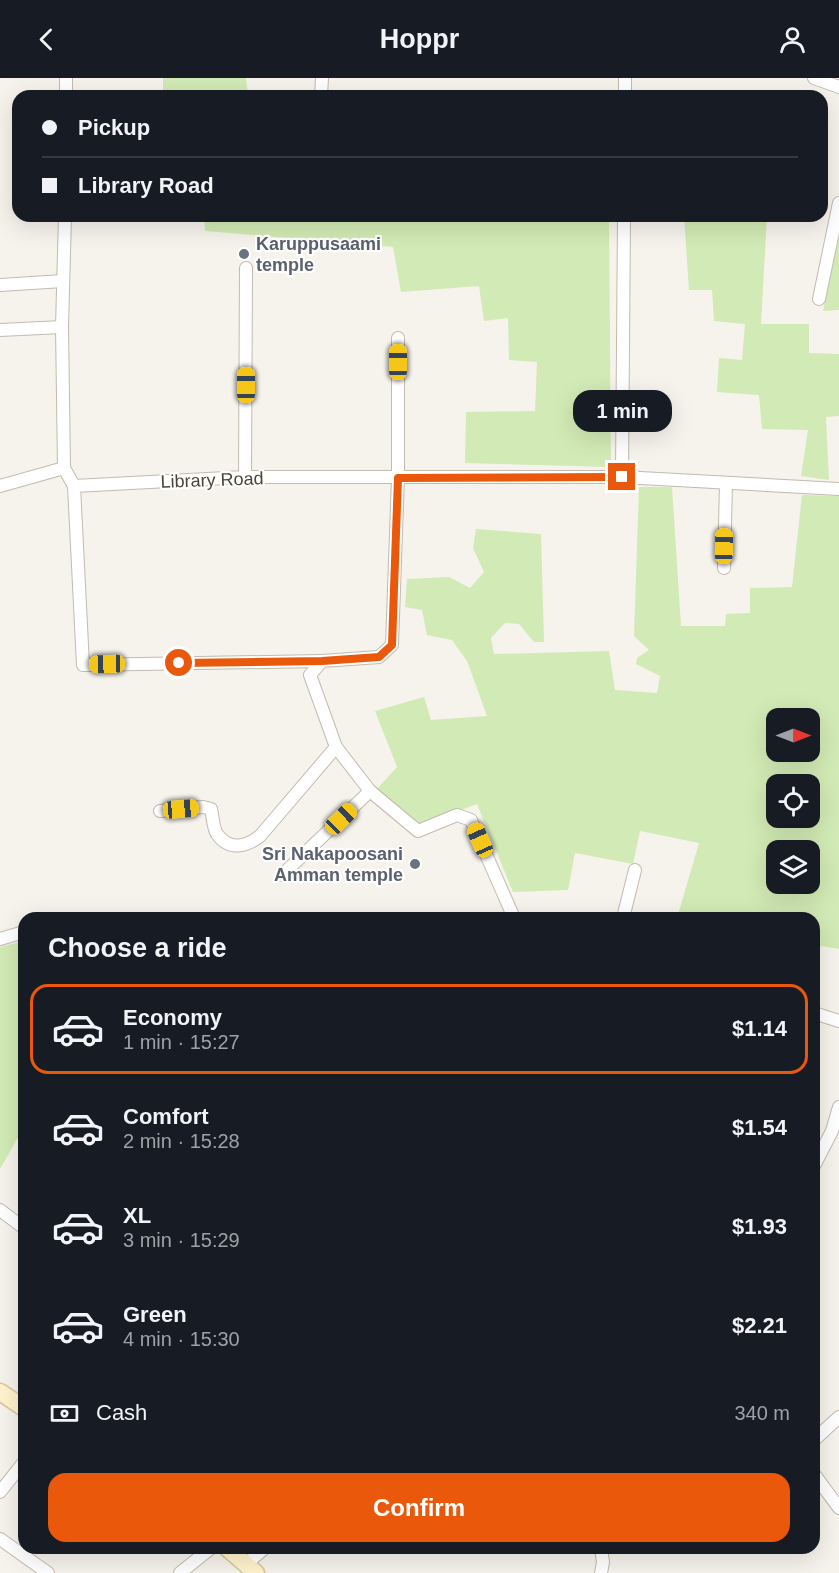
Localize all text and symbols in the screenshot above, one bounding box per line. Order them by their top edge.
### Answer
icon: back [30,23,63,56]
icon: person [776,23,809,56]
text: Hoppr [380,24,459,54]
text: Pickup [78,115,150,140]
text: Library Road [78,173,214,198]
place label: Karuppusaami temple [256,234,381,275]
marker: Karuppusaami temple [237,247,251,261]
car [389,344,407,380]
car [237,367,255,403]
callout: 1 min [572,390,672,432]
text: 1 min [596,400,649,422]
route end [608,463,635,490]
street label: Library Road [160,468,264,492]
car [715,528,733,564]
route start [165,649,192,676]
car [89,655,125,673]
north arrow [766,708,820,762]
map controls [766,708,820,894]
button: locate [766,774,820,828]
car [162,798,200,820]
car [322,800,360,838]
car [464,820,496,860]
button: layers [766,840,820,894]
place label: Sri Nakapoosani Amman temple [262,844,403,885]
marker: Sri Nakapoosani Amman temple [408,857,422,871]
text: Choose a ride [48,933,227,963]
icon: car [51,1002,105,1056]
text: Economy [123,1005,222,1030]
text: $1.14 [732,1016,787,1041]
text: 1 min · 15:27 [123,1031,240,1053]
icon: car [51,1101,105,1155]
text: Comfort [123,1104,209,1129]
text: $1.54 [732,1115,787,1140]
text: 2 min · 15:28 [123,1130,240,1152]
icon: car [51,1200,105,1254]
text: XL [123,1203,151,1228]
text: $1.93 [732,1214,787,1239]
text: 3 min · 15:29 [123,1229,240,1251]
icon: car [51,1299,105,1353]
text: Green [123,1302,187,1327]
text: $2.21 [732,1313,787,1338]
text: 4 min · 15:30 [123,1328,240,1350]
icon: cash [48,1397,81,1430]
text: Cash [96,1400,147,1425]
text: 340 m [734,1402,790,1424]
button: Confirm [48,1473,790,1542]

